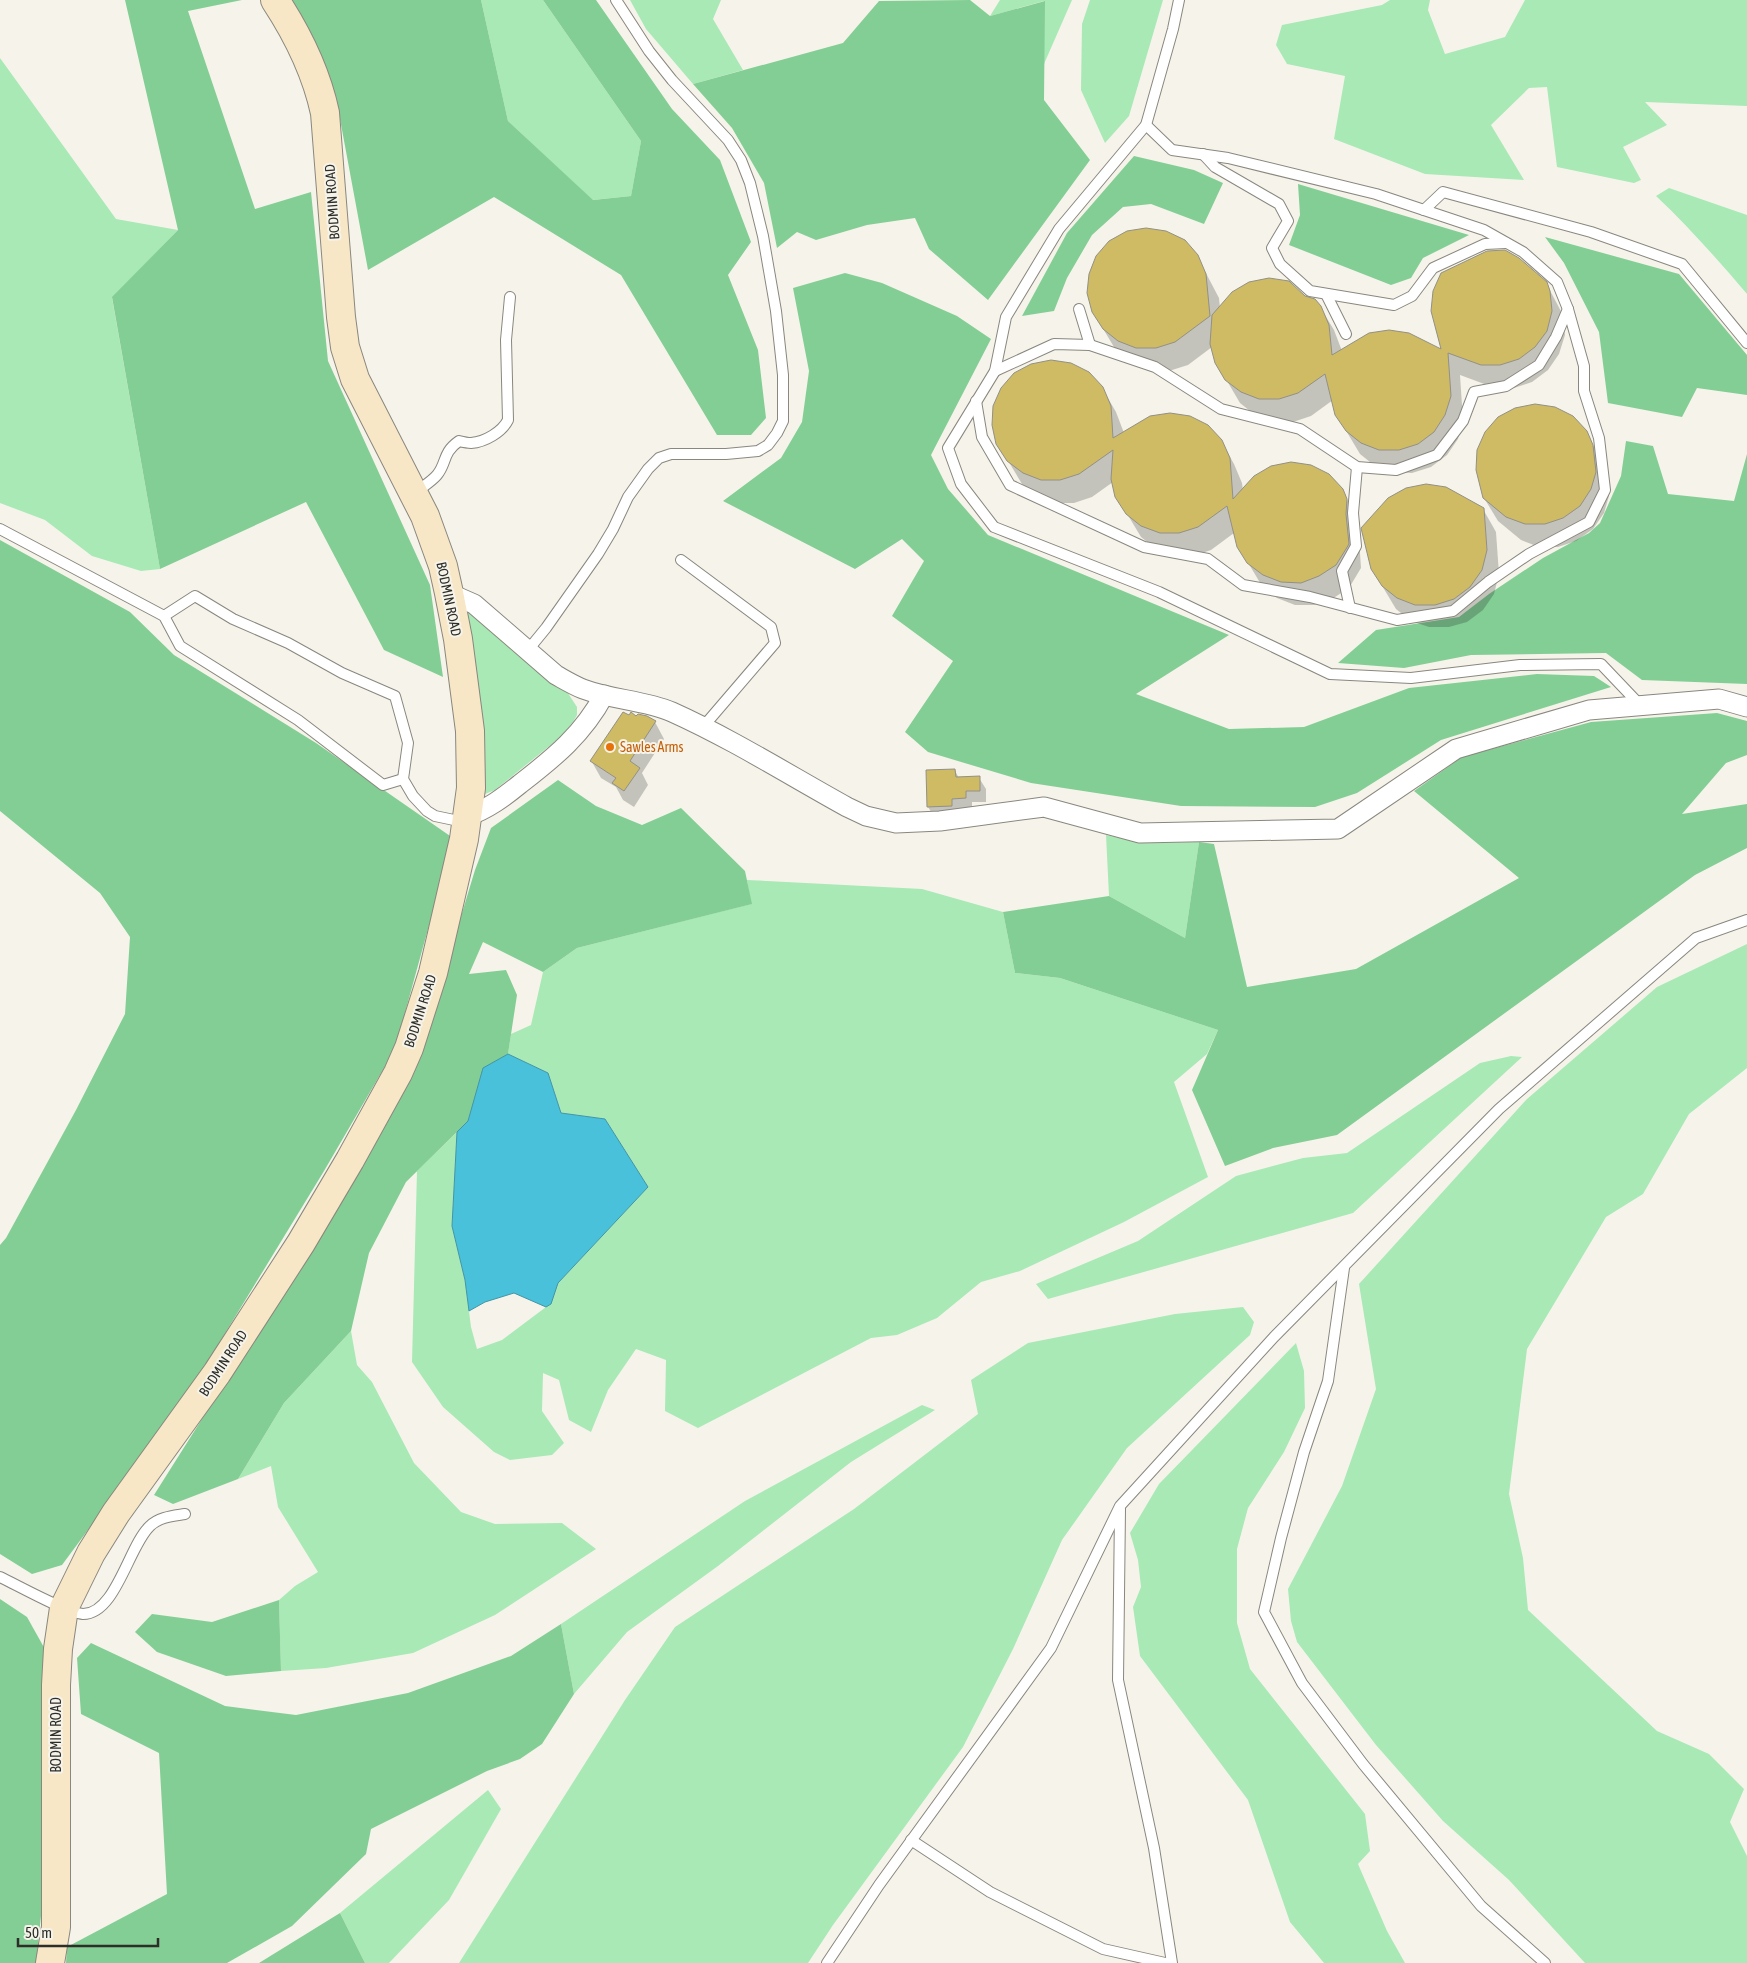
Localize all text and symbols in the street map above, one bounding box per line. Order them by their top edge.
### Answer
street label: BODMIN ROAD [321,164,343,240]
street label: BODMIN ROAD [433,560,465,638]
place label: Sawles Arms [620,739,684,755]
marker: Sawles Arms [604,741,616,753]
street label: BODMIN ROAD [401,972,439,1049]
street label: BODMIN ROAD [196,1327,250,1399]
street label: BODMIN ROAD [48,1697,64,1773]
scale bar [18,1916,158,1948]
text: 50 m [25,1924,52,1941]

